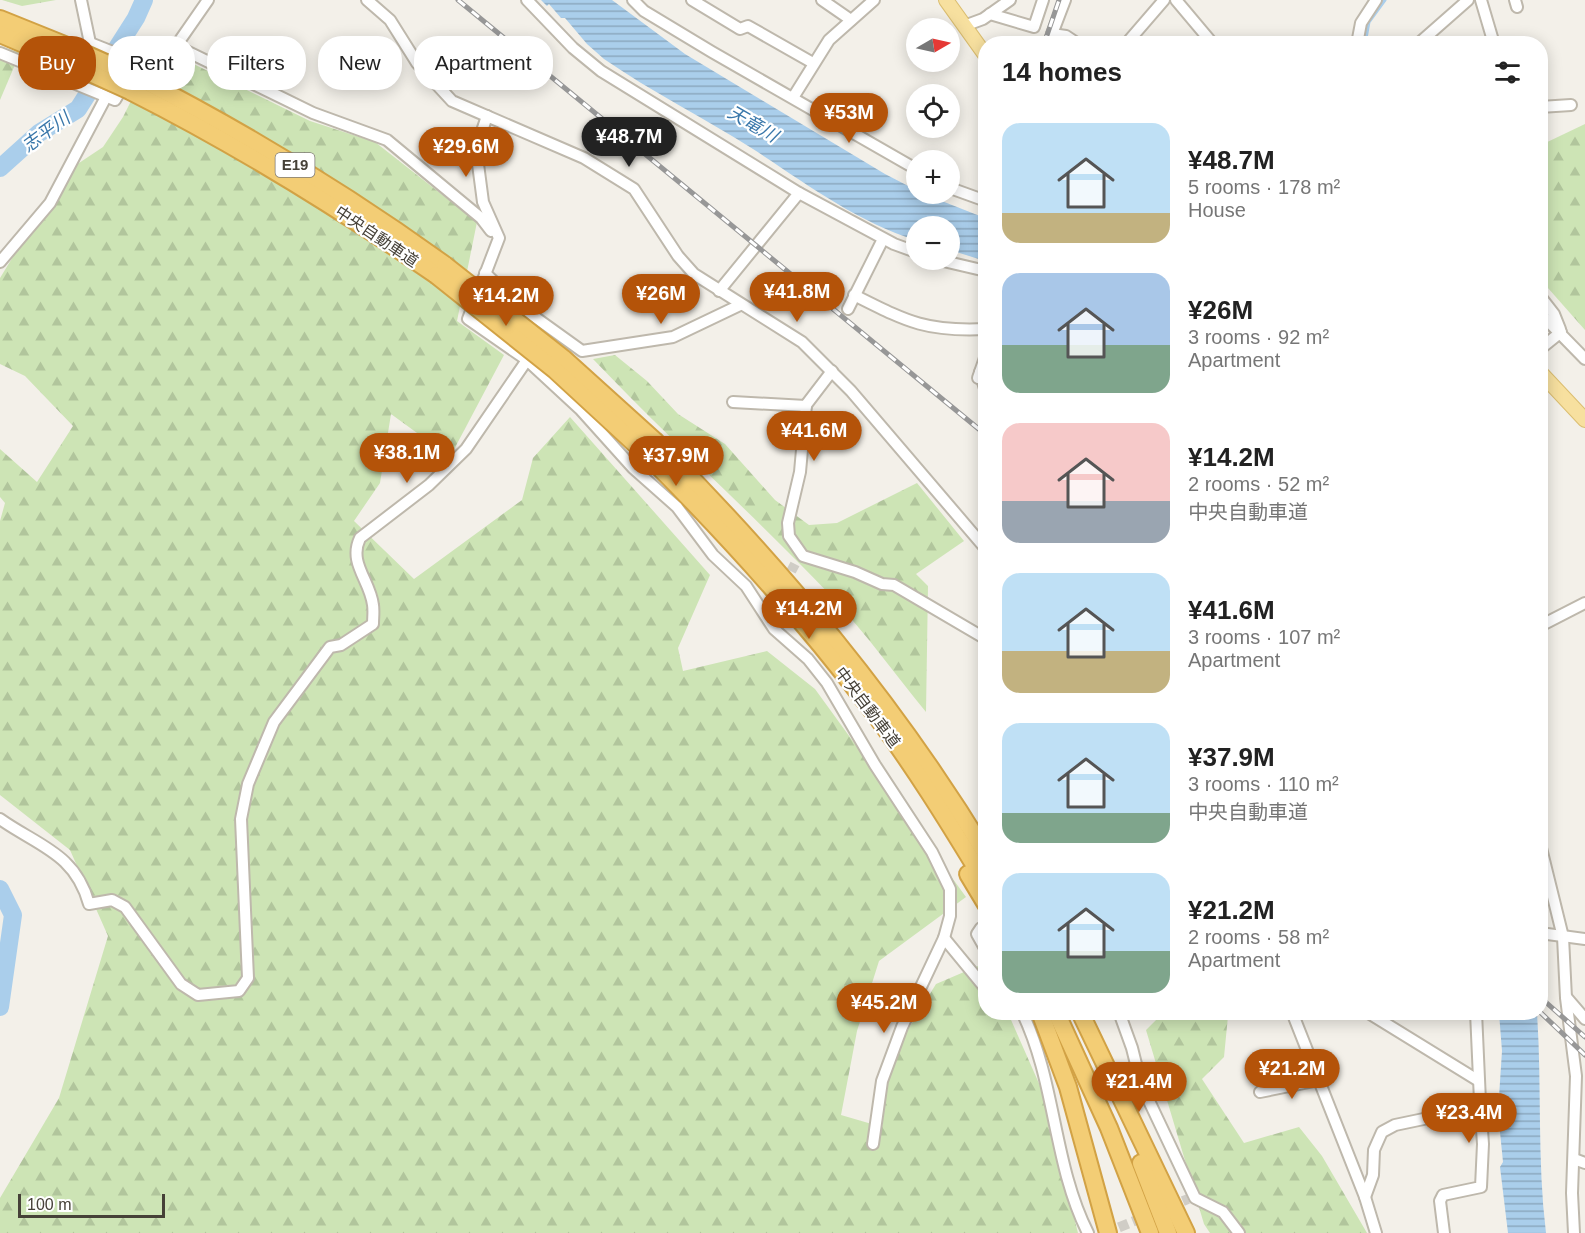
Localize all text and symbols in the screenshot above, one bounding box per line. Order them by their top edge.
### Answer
north arrow [906,18,960,72]
map controls [906,18,960,270]
chip: Buy [18,36,96,90]
chip: Rent [108,36,195,90]
chip: Filters [207,36,306,90]
chip: New [318,36,402,90]
chip: Apartment [414,36,553,90]
icon: filters [1491,56,1524,89]
text: 14 homes [1002,57,1122,87]
button: locate [906,84,960,138]
pin: ¥53M [813,93,885,144]
text: ¥53M [824,101,874,123]
water label: 天竜川 [725,102,783,147]
water label: 志平川 [18,107,75,156]
pin: ¥48.7M [580,117,678,168]
text: ¥48.7M [596,125,662,147]
pin: ¥29.6M [417,127,515,178]
text: ¥29.6M [433,135,499,157]
text: ¥48.7M [1188,145,1275,175]
icon: home [1050,147,1122,219]
button: + [906,150,960,204]
road number: E19 [276,153,314,177]
text: 5 rooms · 178 m² [1188,176,1340,198]
text: House [1188,199,1246,221]
street label: 中央自動車道 [332,203,421,270]
button: − [906,216,960,270]
pin: ¥41.8M [748,272,846,323]
pin: ¥26M [625,274,697,325]
pin: ¥14.2M [457,276,555,327]
text: ¥41.8M [764,280,830,302]
text: ¥26M [636,282,686,304]
text: ¥14.2M [473,284,539,306]
text: ¥26M [1188,295,1253,325]
icon: home [1050,297,1122,369]
text: 3 rooms · 92 m² [1188,326,1329,348]
text: Apartment [1188,349,1280,371]
pin: ¥41.6M [765,411,863,462]
text: ¥41.6M [781,419,847,441]
pin: ¥38.1M [358,433,456,484]
pin: ¥37.9M [627,436,725,487]
text: ¥38.1M [374,441,440,463]
text: ¥14.2M [1188,442,1275,472]
text: ¥37.9M [643,444,709,466]
icon: home [1050,447,1122,519]
text: 2 rooms · 52 m² [1188,473,1329,495]
text: 中央自動車道 [1188,501,1308,523]
pin: ¥14.2M [760,589,858,640]
text: ¥41.6M [1188,595,1275,625]
text: ¥14.2M [776,597,842,619]
icon: home [1050,597,1122,669]
text: 3 rooms · 107 m² [1188,626,1340,648]
text: Apartment [1188,649,1280,671]
street label: 中央自動車道 [832,664,903,751]
text: ¥37.9M [1188,742,1275,772]
icon: home [1050,747,1122,819]
text: 3 rooms · 110 m² [1188,773,1339,795]
text: 中央自動車道 [1188,801,1308,823]
text: ¥21.2M [1188,895,1275,925]
icon: home [1050,897,1122,969]
text: 2 rooms · 58 m² [1188,926,1329,948]
text: Apartment [1188,949,1280,971]
pin: ¥45.2M [835,983,933,1034]
text: ¥45.2M [851,991,917,1013]
pin: ¥21.2M [1243,1049,1341,1100]
text: ¥21.2M [1259,1057,1325,1079]
pin: ¥21.4M [1090,1062,1188,1113]
text: ¥21.4M [1106,1070,1172,1092]
pin: ¥23.4M [1420,1093,1518,1144]
text: ¥23.4M [1436,1101,1502,1123]
scale bar [18,1191,165,1218]
text: 100 m [27,1196,71,1213]

